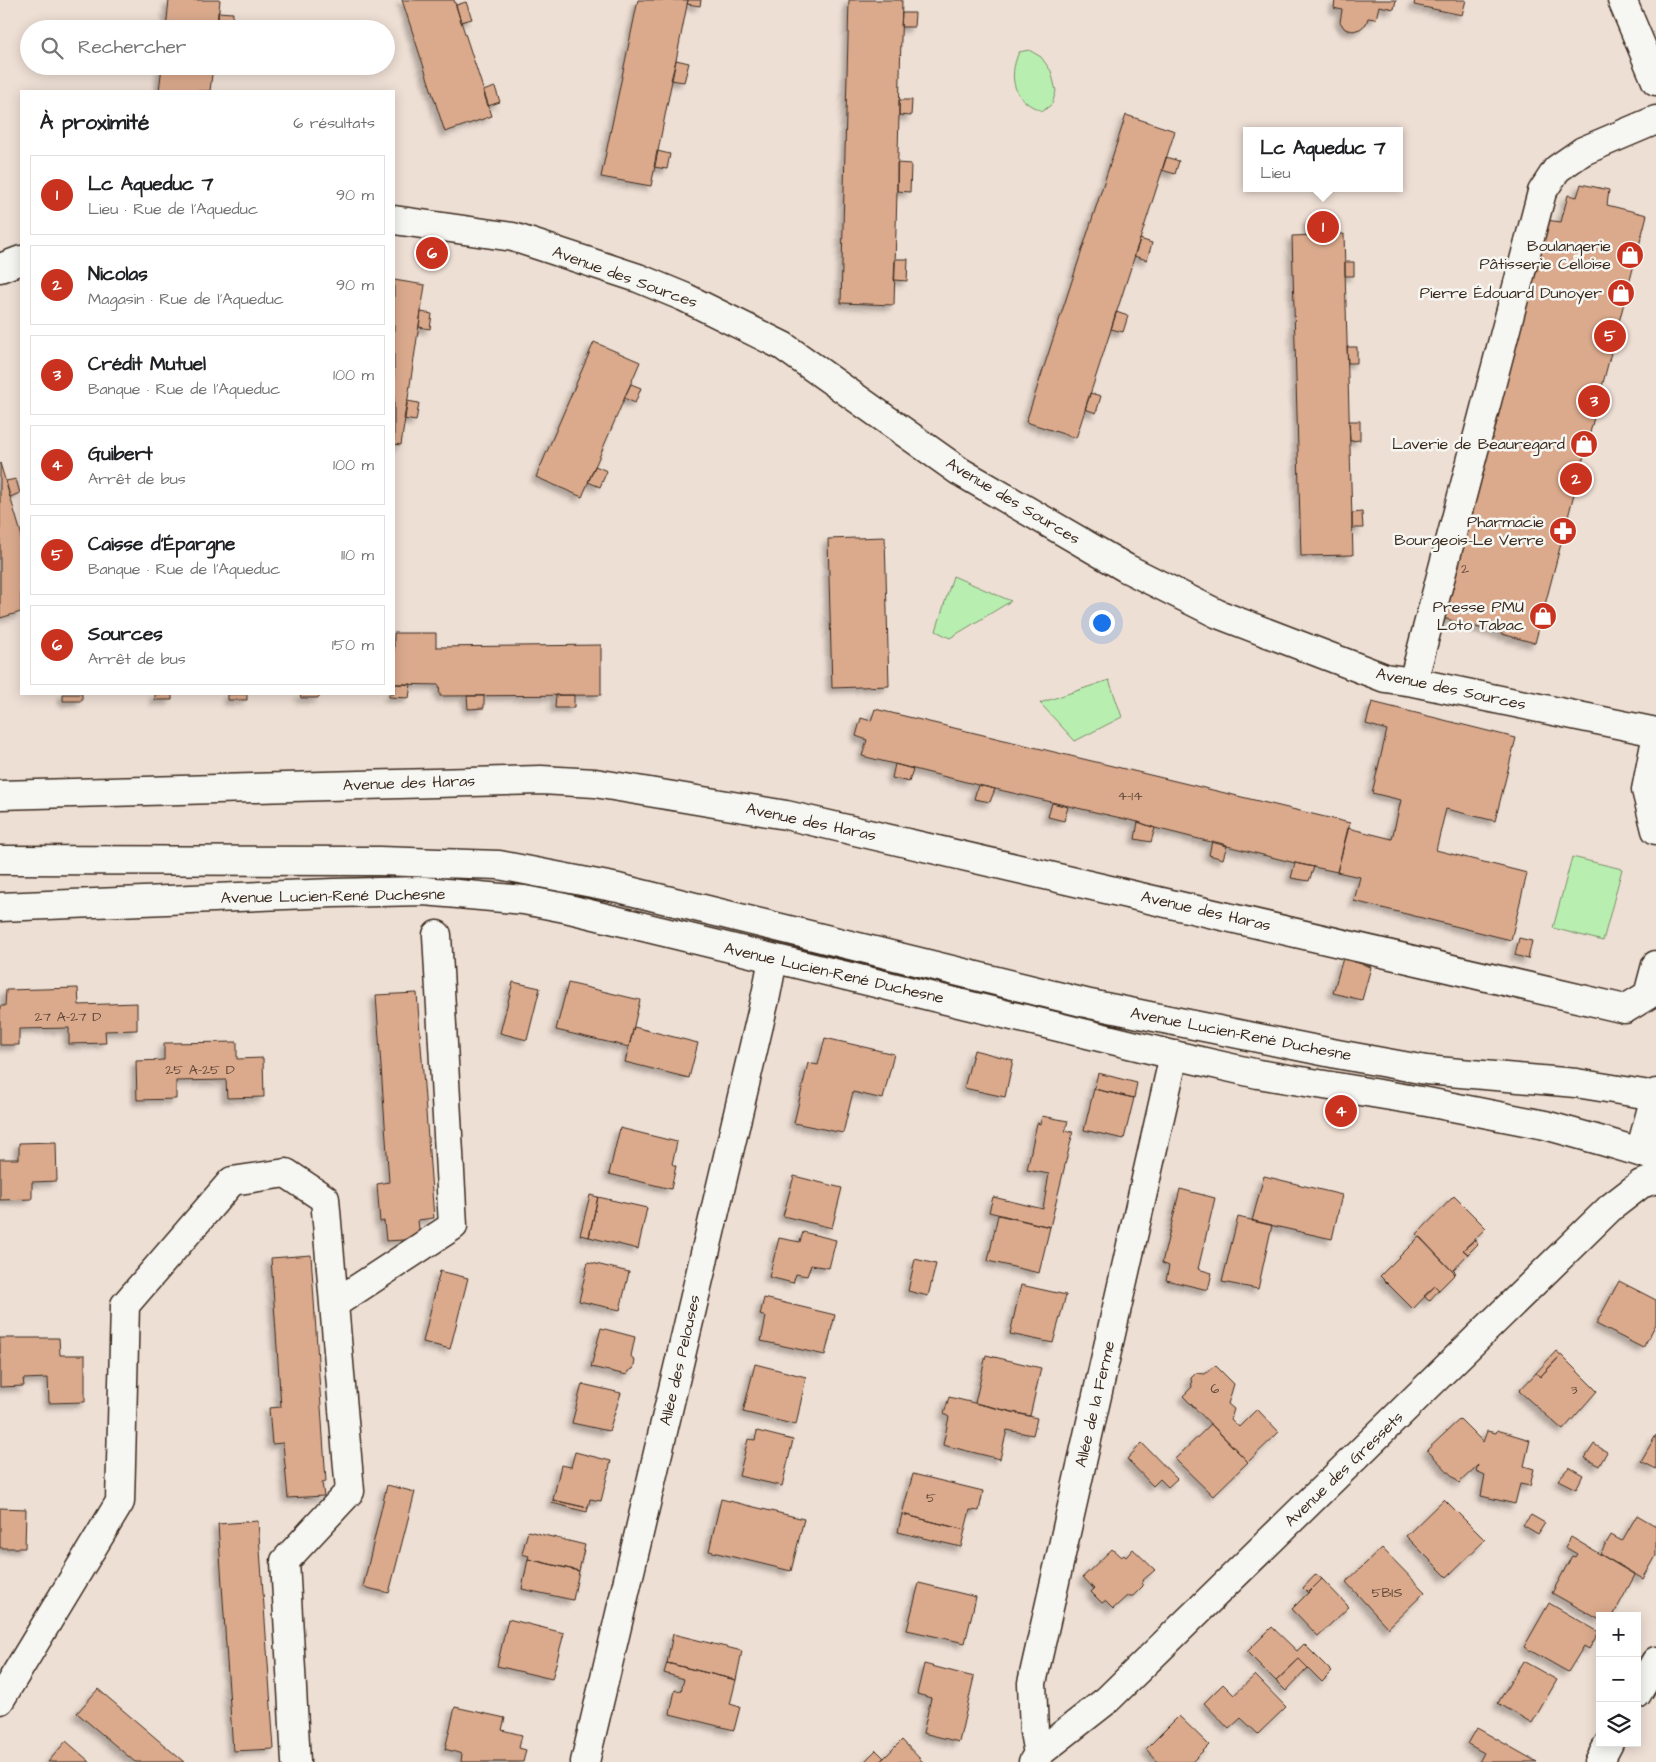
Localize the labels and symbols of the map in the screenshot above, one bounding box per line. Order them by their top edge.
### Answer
pin: 1 [1307,208,1339,246]
pin: 6 [416,234,448,272]
place label: Boulangerie Pâtisserie Celloise [1480,235,1611,275]
shop icon: Boulangerie Pâtisserie Celloise [1615,240,1645,270]
street label: Avenue des Sources [549,241,701,313]
shop icon: Pierre Édouard Dunoyer [1606,278,1636,308]
place label: Pierre Édouard Dunoyer [1420,282,1602,305]
pin: 5 [1594,317,1626,355]
pin: 3 [1578,382,1610,420]
shop icon: Laverie de Beauregard [1569,429,1599,459]
place label: Laverie de Beauregard [1392,433,1565,456]
street label: Avenue des Sources [942,452,1084,550]
pin: 2 [1560,460,1592,498]
place label: Pharmacie Bourgeois-Le Verre [1394,511,1544,552]
pharmacy icon: Pharmacie Bourgeois-Le Verre [1548,516,1578,546]
house number: 2 [1461,559,1469,579]
place label: Presse PMU Loto Tabac [1433,596,1524,636]
shop icon: Presse PMU Loto Tabac [1528,601,1558,631]
your location [1089,610,1115,636]
street label: Avenue des Sources [1374,662,1528,716]
street label: Avenue des Haras [342,770,476,796]
house number: 4-14 [1117,786,1143,806]
street label: Avenue des Haras [744,797,878,847]
street label: Avenue Lucien-René Duchesne [220,883,446,909]
street label: Avenue des Haras [1139,885,1273,937]
street label: Avenue Lucien-René Duchesne [722,937,946,1009]
street label: Avenue Lucien-René Duchesne [1129,1002,1354,1066]
house number: 27 A-27 D [35,1007,101,1027]
house number: 25 A-25 D [165,1060,235,1080]
pin: 4 [1325,1092,1357,1130]
street label: Allée des Pelouses [654,1292,706,1428]
street label: Allée de la Ferme [1070,1338,1120,1469]
house number: 6 [1211,1379,1220,1399]
house number: 3 [1570,1380,1578,1400]
street label: Avenue des Gressets [1280,1406,1408,1532]
house number: 5 [926,1488,936,1508]
house number: 5BIS [1372,1583,1402,1603]

